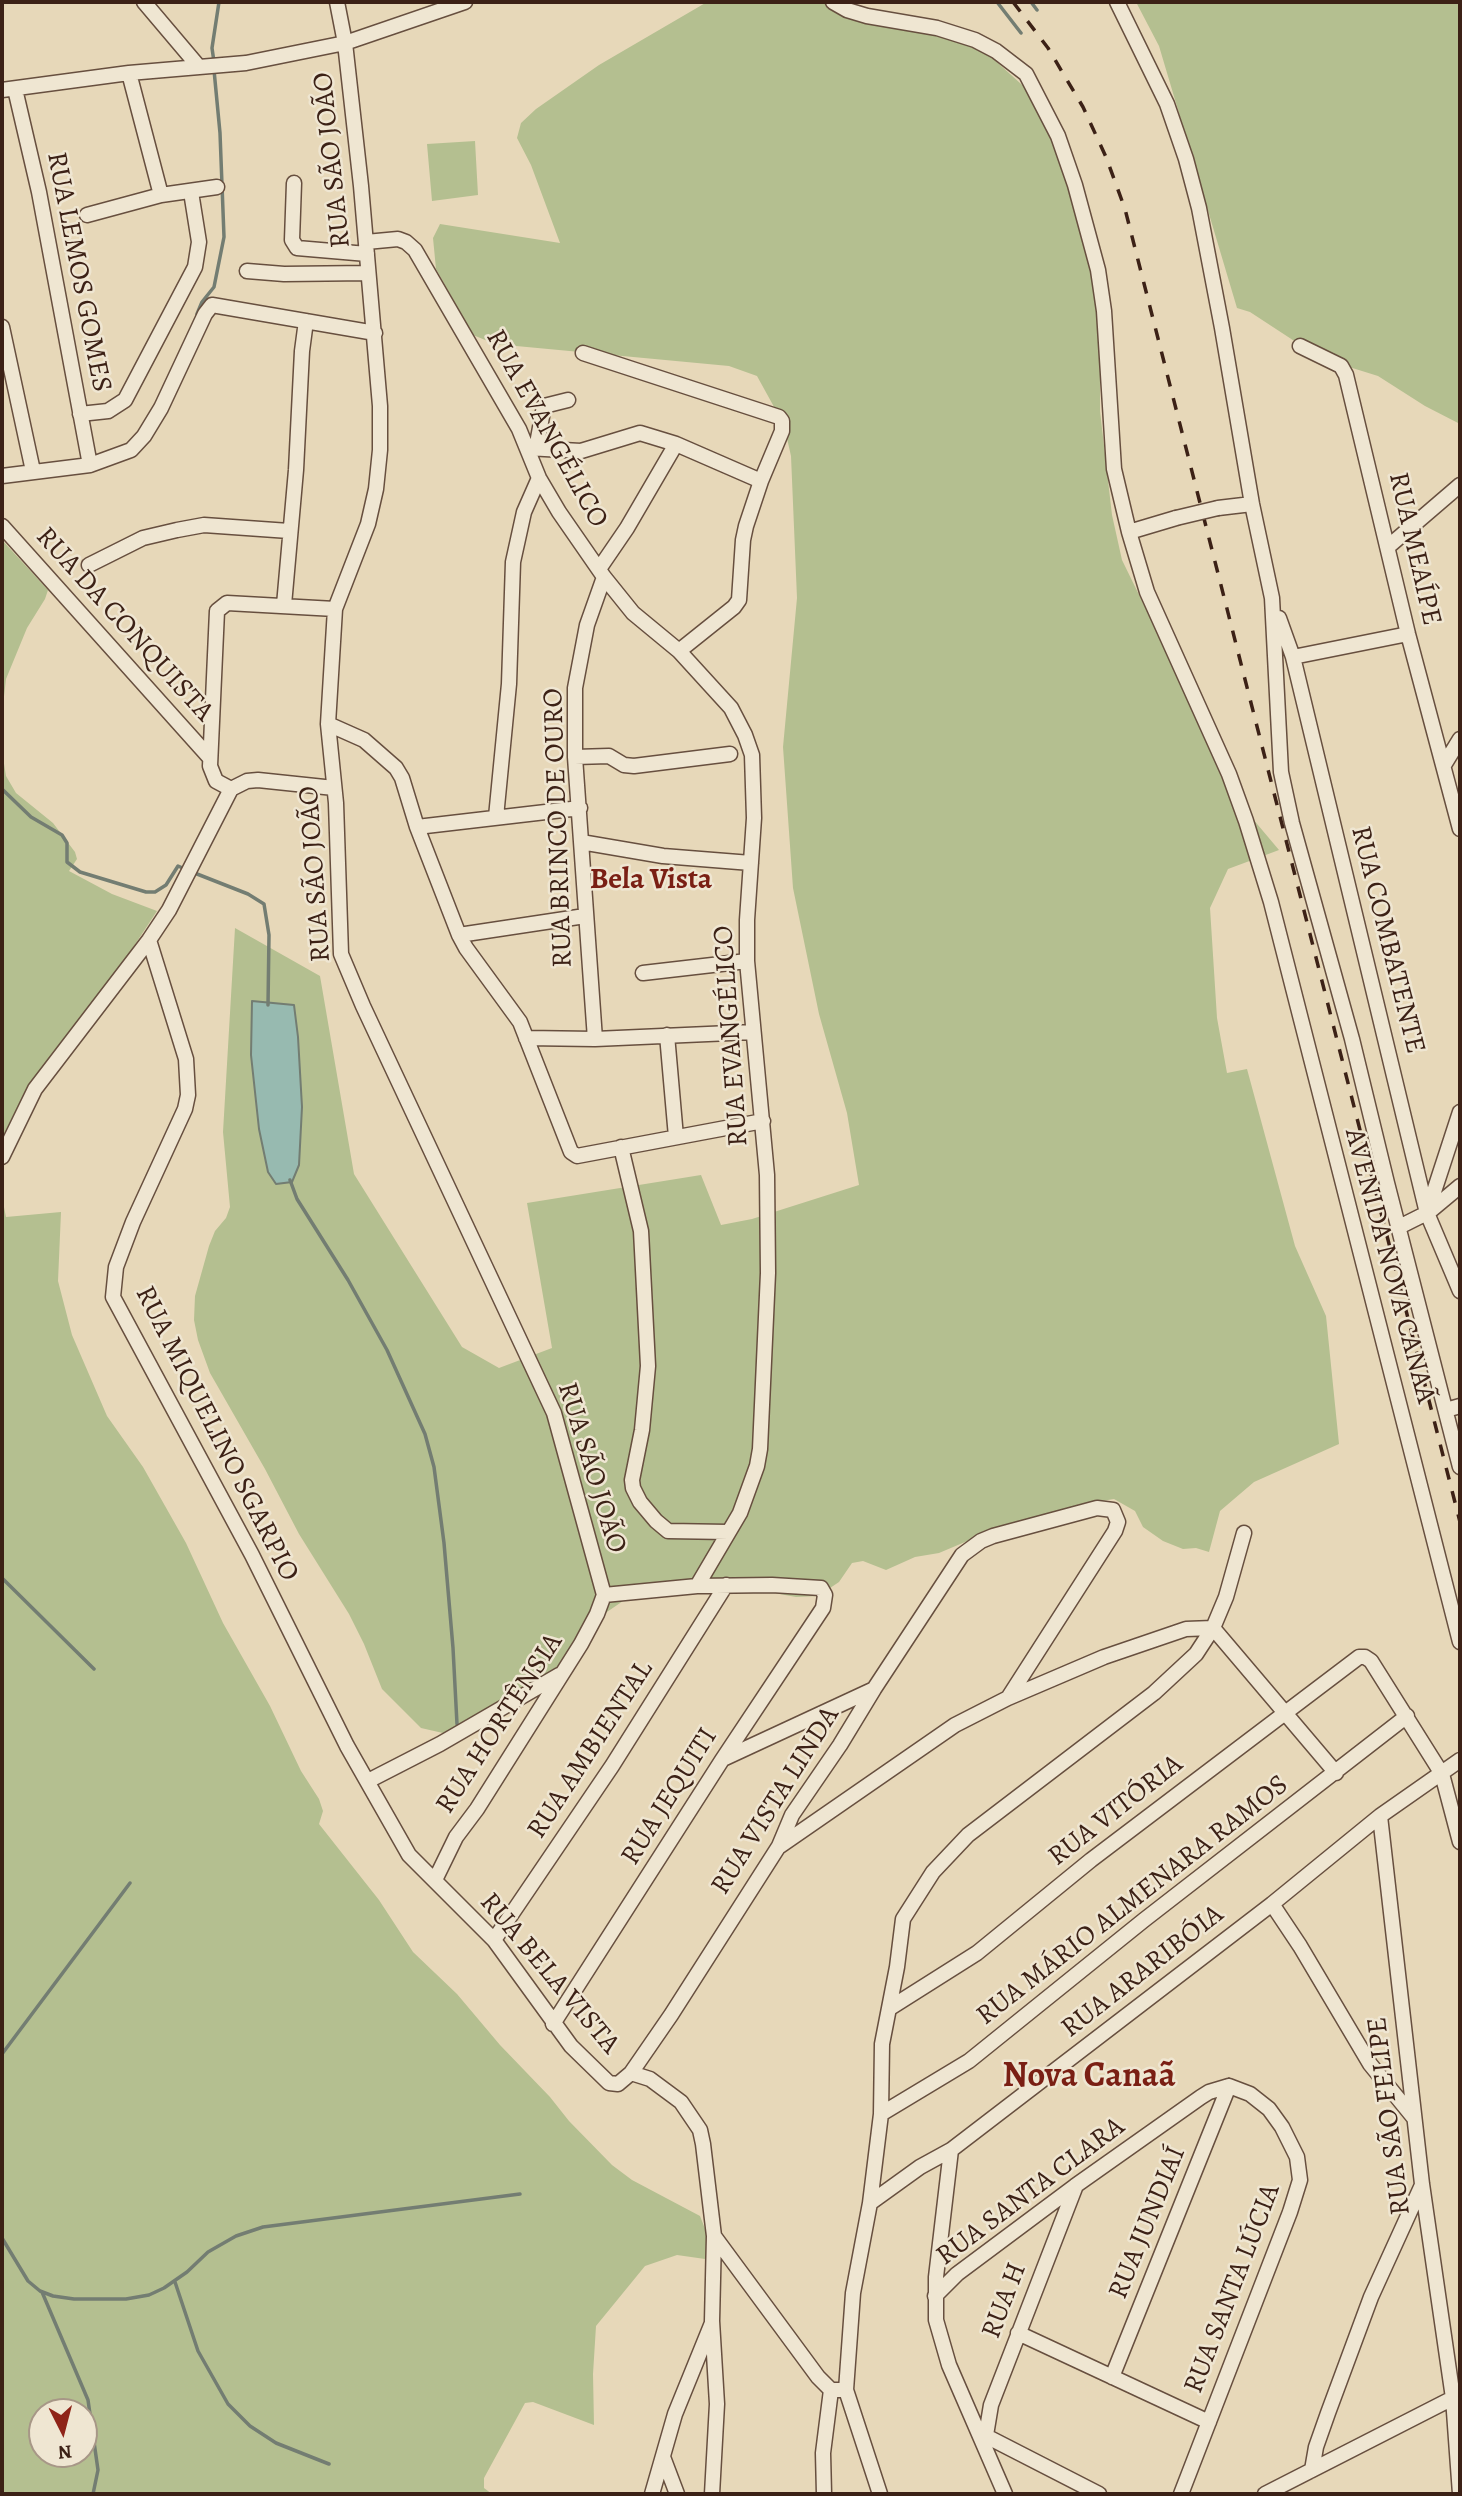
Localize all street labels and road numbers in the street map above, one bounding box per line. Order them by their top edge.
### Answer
street label: RUA SÃO JOÃO [307,70,359,250]
street label: RUA LEMOS GOMES [38,149,118,395]
street label: RUA EVANGÉLICO [478,324,614,534]
street label: RUA MEAÍPE [1380,469,1448,629]
street label: RUA DA CONQUISTA [28,521,220,729]
street label: RUA BRINCO DE OURO [537,688,581,968]
street label: RUA SÃO JOÃO [293,785,339,963]
street label: RUA COMBATENTE [1342,823,1432,1057]
street label: RUA EVANGÉLICO [708,924,756,1148]
street label: AVENIDA NOVA CANAÃ [1336,1125,1442,1407]
street label: RUA MIQUELINO SGARPIO [127,1281,305,1587]
street label: RUA SÃO JOÃO [549,1379,633,1557]
street label: RUA HORTÊNSIA [429,1628,571,1820]
street label: RUA AMBIENTAL [521,1655,661,1845]
street label: RUA VISTA LINDA [705,1701,847,1901]
street label: RUA JEQUITI [615,1722,725,1872]
street label: RUA VITÓRIA [1042,1748,1190,1874]
street label: RUA MÁRIO ALMENARA RAMOS [970,1769,1296,2033]
street label: RUA BELA VISTA [472,1886,626,2062]
street label: RUA ARARIBÓIA [1055,1898,1231,2046]
street label: RUA SÃO FELIPE [1361,2015,1419,2217]
street label: RUA SANTA CLARA [930,2110,1132,2274]
street label: RUA JUNDIAÍ [1102,2142,1194,2304]
street label: RUA SANTA LÚCIA [1178,2180,1288,2398]
street label: RUA H [975,2258,1035,2344]

